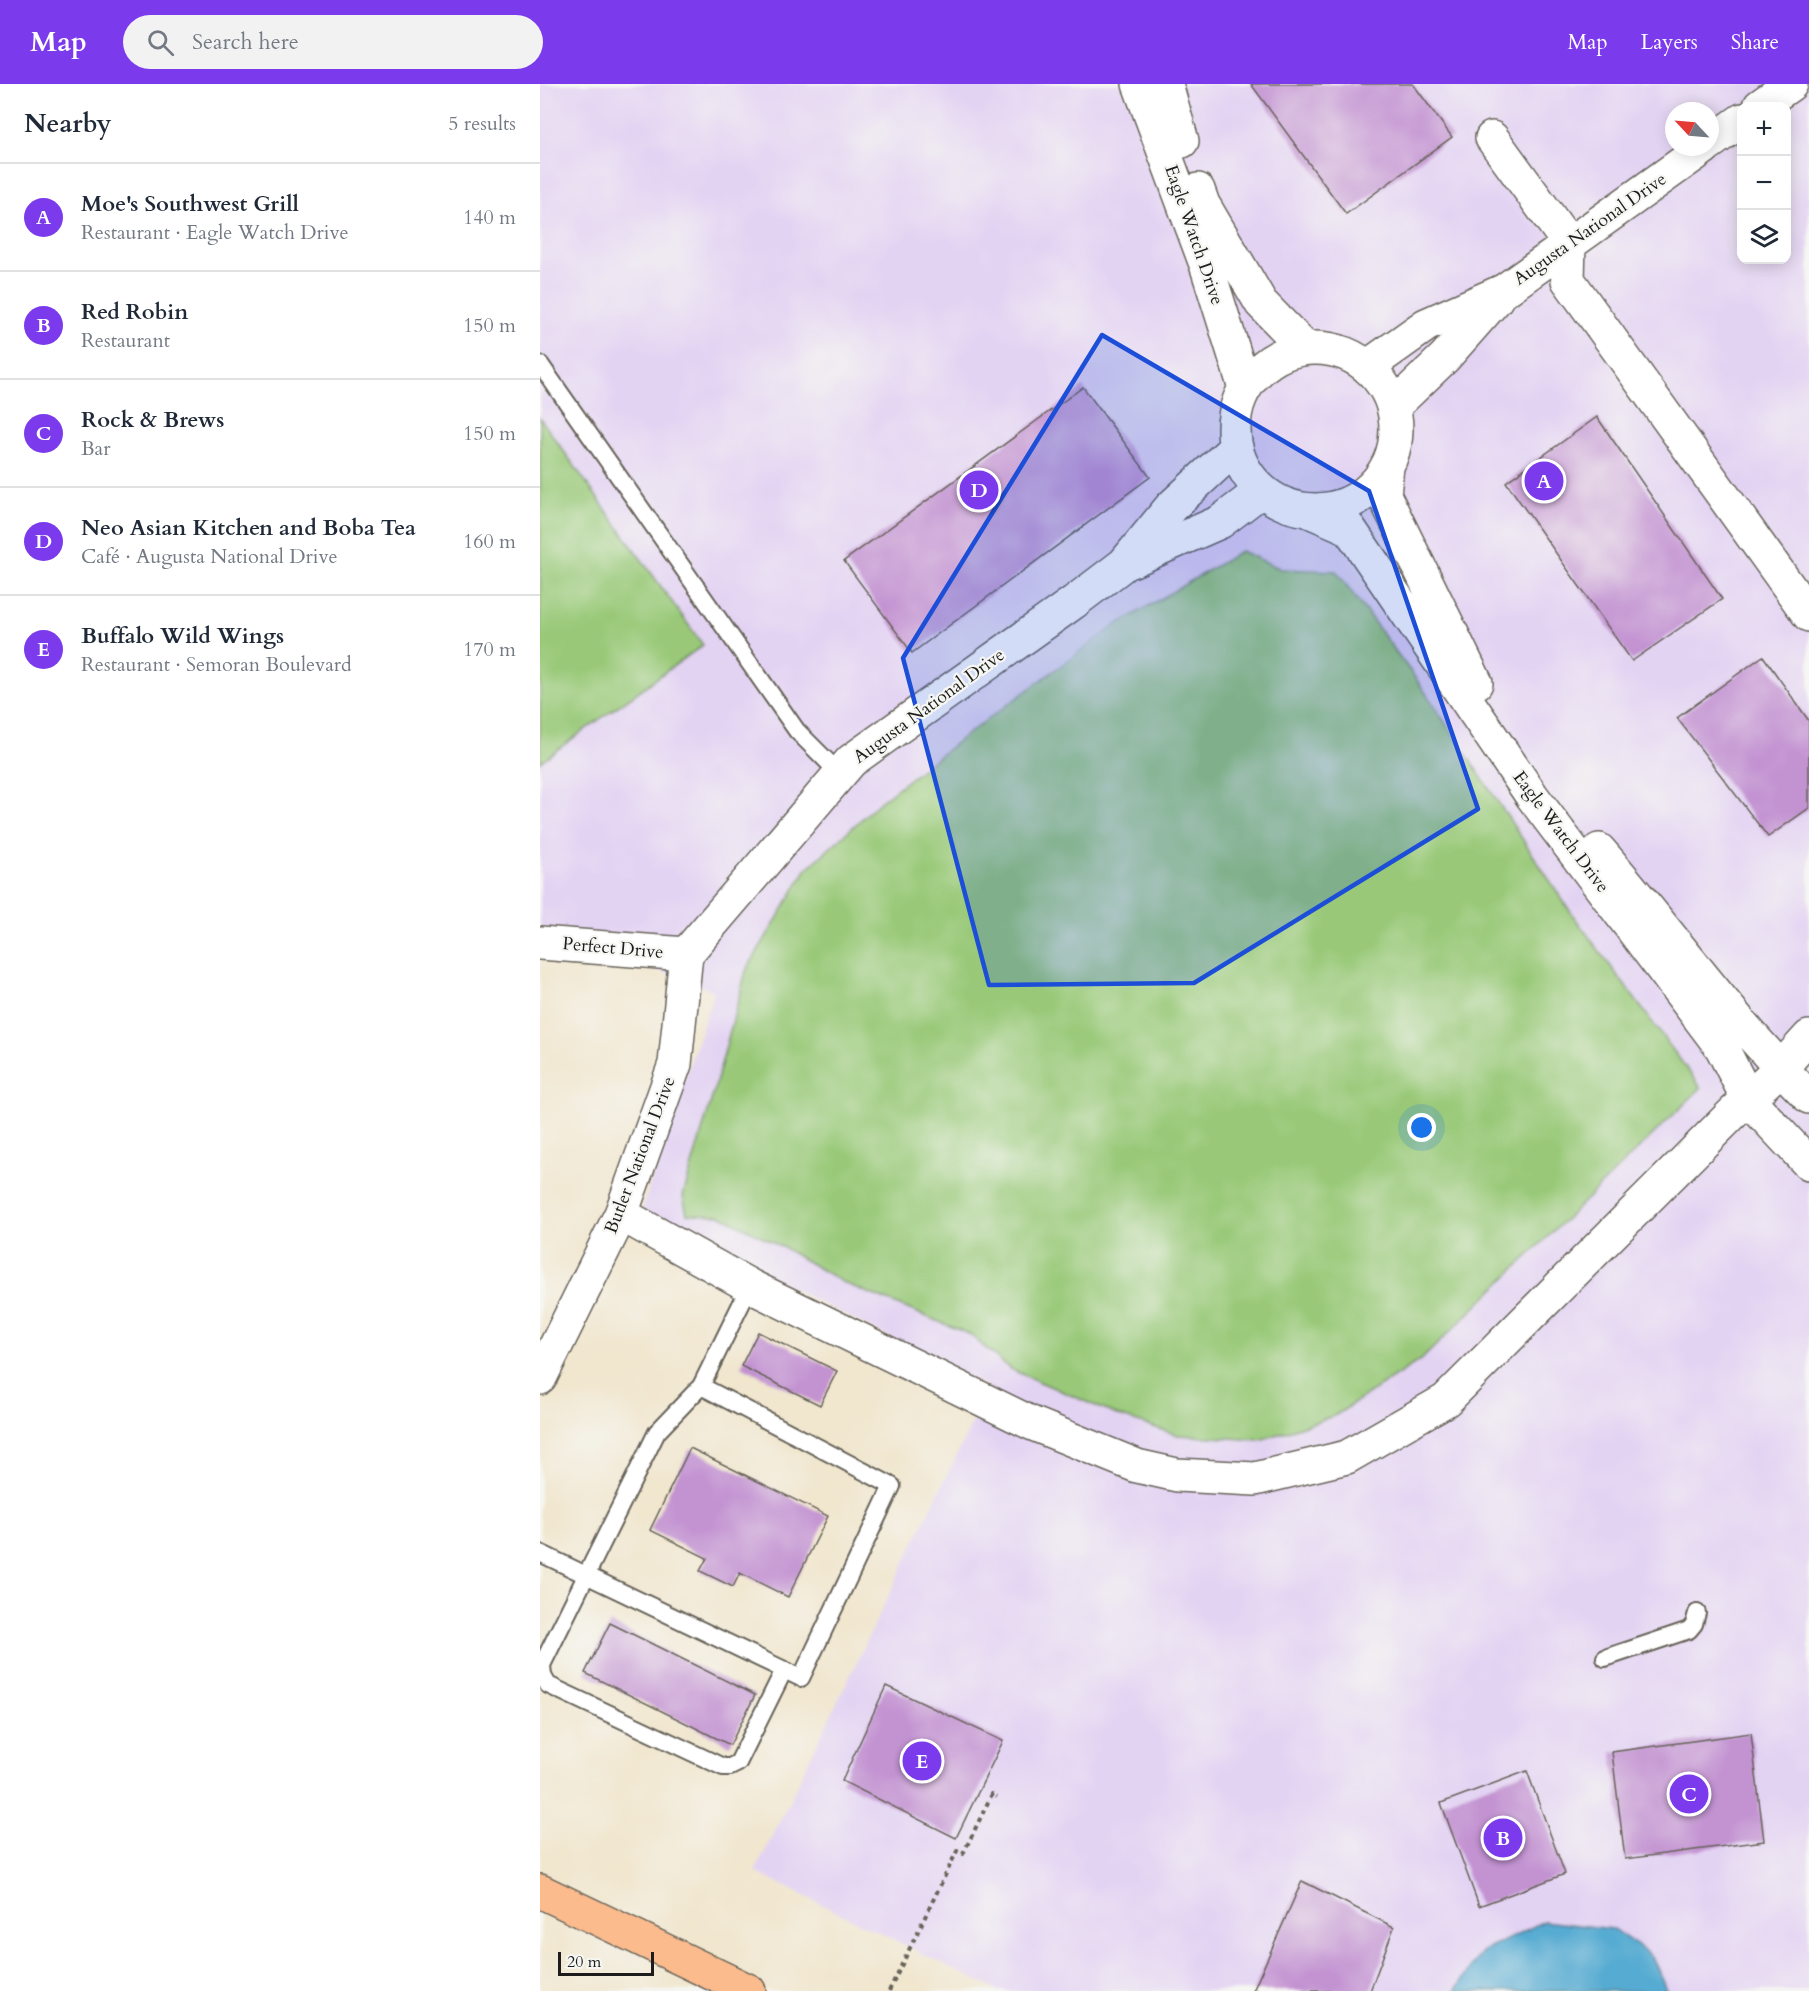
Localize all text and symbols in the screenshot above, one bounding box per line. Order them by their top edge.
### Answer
search box [123,15,543,69]
text: Map [30,23,87,61]
icon: search [144,26,177,59]
text: Search here [192,27,299,57]
text: Map [1568,28,1608,57]
text: Layers [1641,28,1698,57]
text: Share [1731,28,1779,57]
north arrow [1665,102,1719,156]
map controls [1737,102,1791,264]
button: + [1737,102,1791,156]
text: Nearby [24,106,112,141]
text: 5 results [448,110,516,137]
button: − [1737,156,1791,210]
street label: Eagle Watch Drive [1158,162,1230,308]
street label: Augusta National Drive [1508,167,1672,291]
text: Moe's Southwest Grill [81,189,299,219]
text: A [36,204,51,231]
text: 140 m [463,204,516,231]
button: layers [1737,210,1791,264]
text: Restaurant · Eagle Watch Drive [81,219,349,246]
text: Red Robin [81,297,188,327]
text: B [36,312,51,339]
text: 150 m [463,312,516,339]
text: Restaurant [81,327,170,354]
text: Rock & Brews [81,405,224,435]
text: C [36,420,51,447]
text: 150 m [463,420,516,447]
text: Bar [81,435,111,462]
pin: A [1524,458,1564,504]
pin: D [960,468,998,512]
text: Neo Asian Kitchen and Boba Tea [81,513,416,543]
text: D [35,528,52,555]
text: 160 m [463,528,516,555]
text: Café · Augusta National Drive [81,543,338,570]
text: Buffalo Wild Wings [81,621,284,651]
text: E [37,636,50,663]
text: 170 m [463,636,516,663]
street label: Augusta National Drive [848,643,1010,769]
text: Restaurant · Semoran Boulevard [81,651,352,678]
street label: Eagle Watch Drive [1507,766,1615,898]
street label: Perfect Drive [561,931,665,965]
street label: Butler National Drive [598,1073,682,1237]
your location [1407,1113,1436,1142]
pin: E [902,1738,941,1784]
pin: C [1670,1772,1708,1816]
pin: B [1484,1816,1522,1860]
scale bar [558,1949,654,1976]
text: 20 m [567,1951,601,1973]

